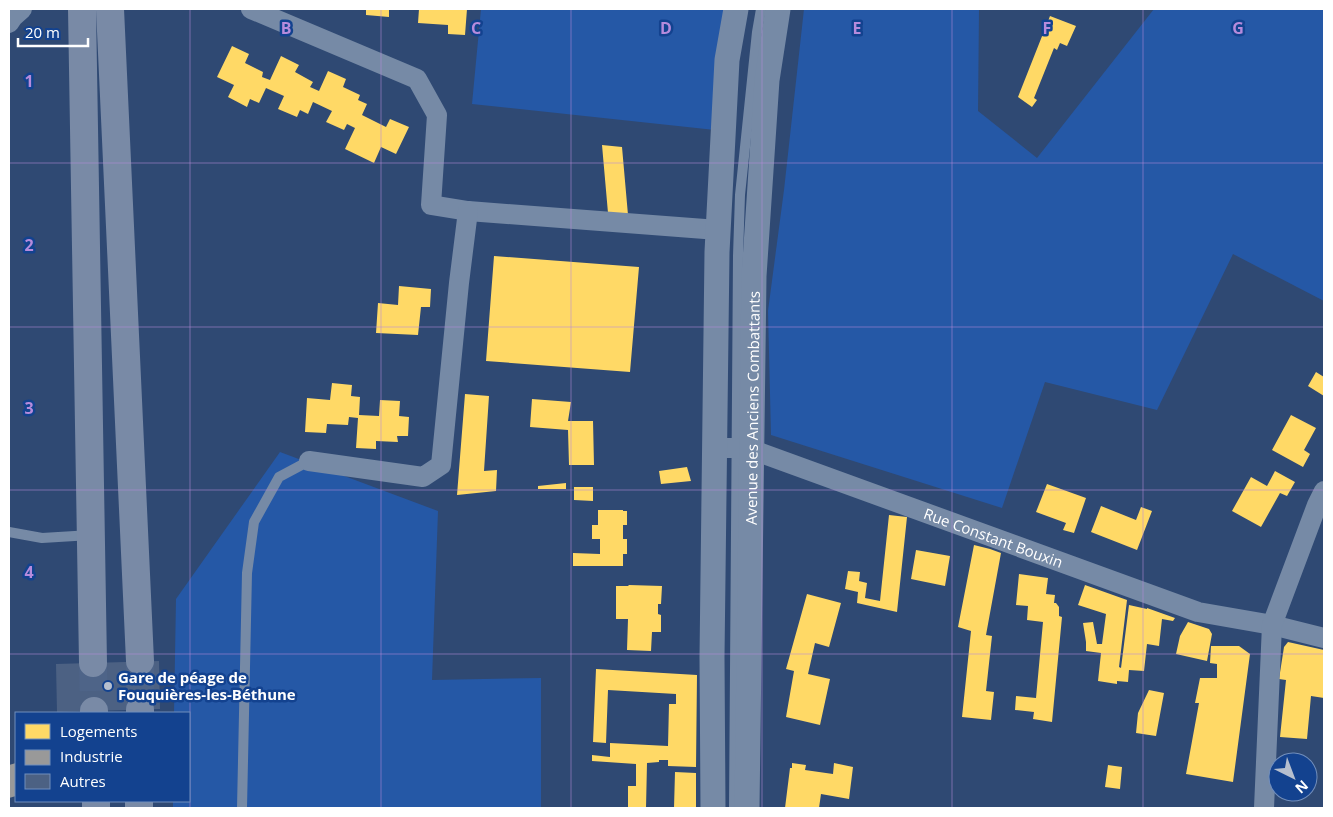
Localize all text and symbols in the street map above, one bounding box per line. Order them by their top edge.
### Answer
scale bar [18,15,88,47]
text: B [281,17,291,39]
text: C [471,17,481,39]
text: D [660,17,672,39]
text: E [853,17,862,39]
text: F [1043,17,1051,39]
text: G [1232,17,1244,39]
text: 20 m [25,22,60,42]
text: 1 [24,70,34,92]
text: 2 [24,234,34,256]
street label: Avenue des Anciens Combattants [741,291,764,525]
text: 3 [24,397,34,419]
street label: Rue Constant Bouxin [921,503,1066,572]
text: 4 [24,561,34,583]
place label: Gare de péage de Fouquières-les-Béthune [118,667,296,704]
marker: Gare de péage de Fouquières-les-Béthune [102,680,114,692]
legend [15,712,190,802]
text: Logements [60,721,137,741]
text: Industrie [60,746,123,766]
north arrow [1268,752,1318,802]
text: Autres [60,771,106,791]
text: N [1291,776,1313,798]

